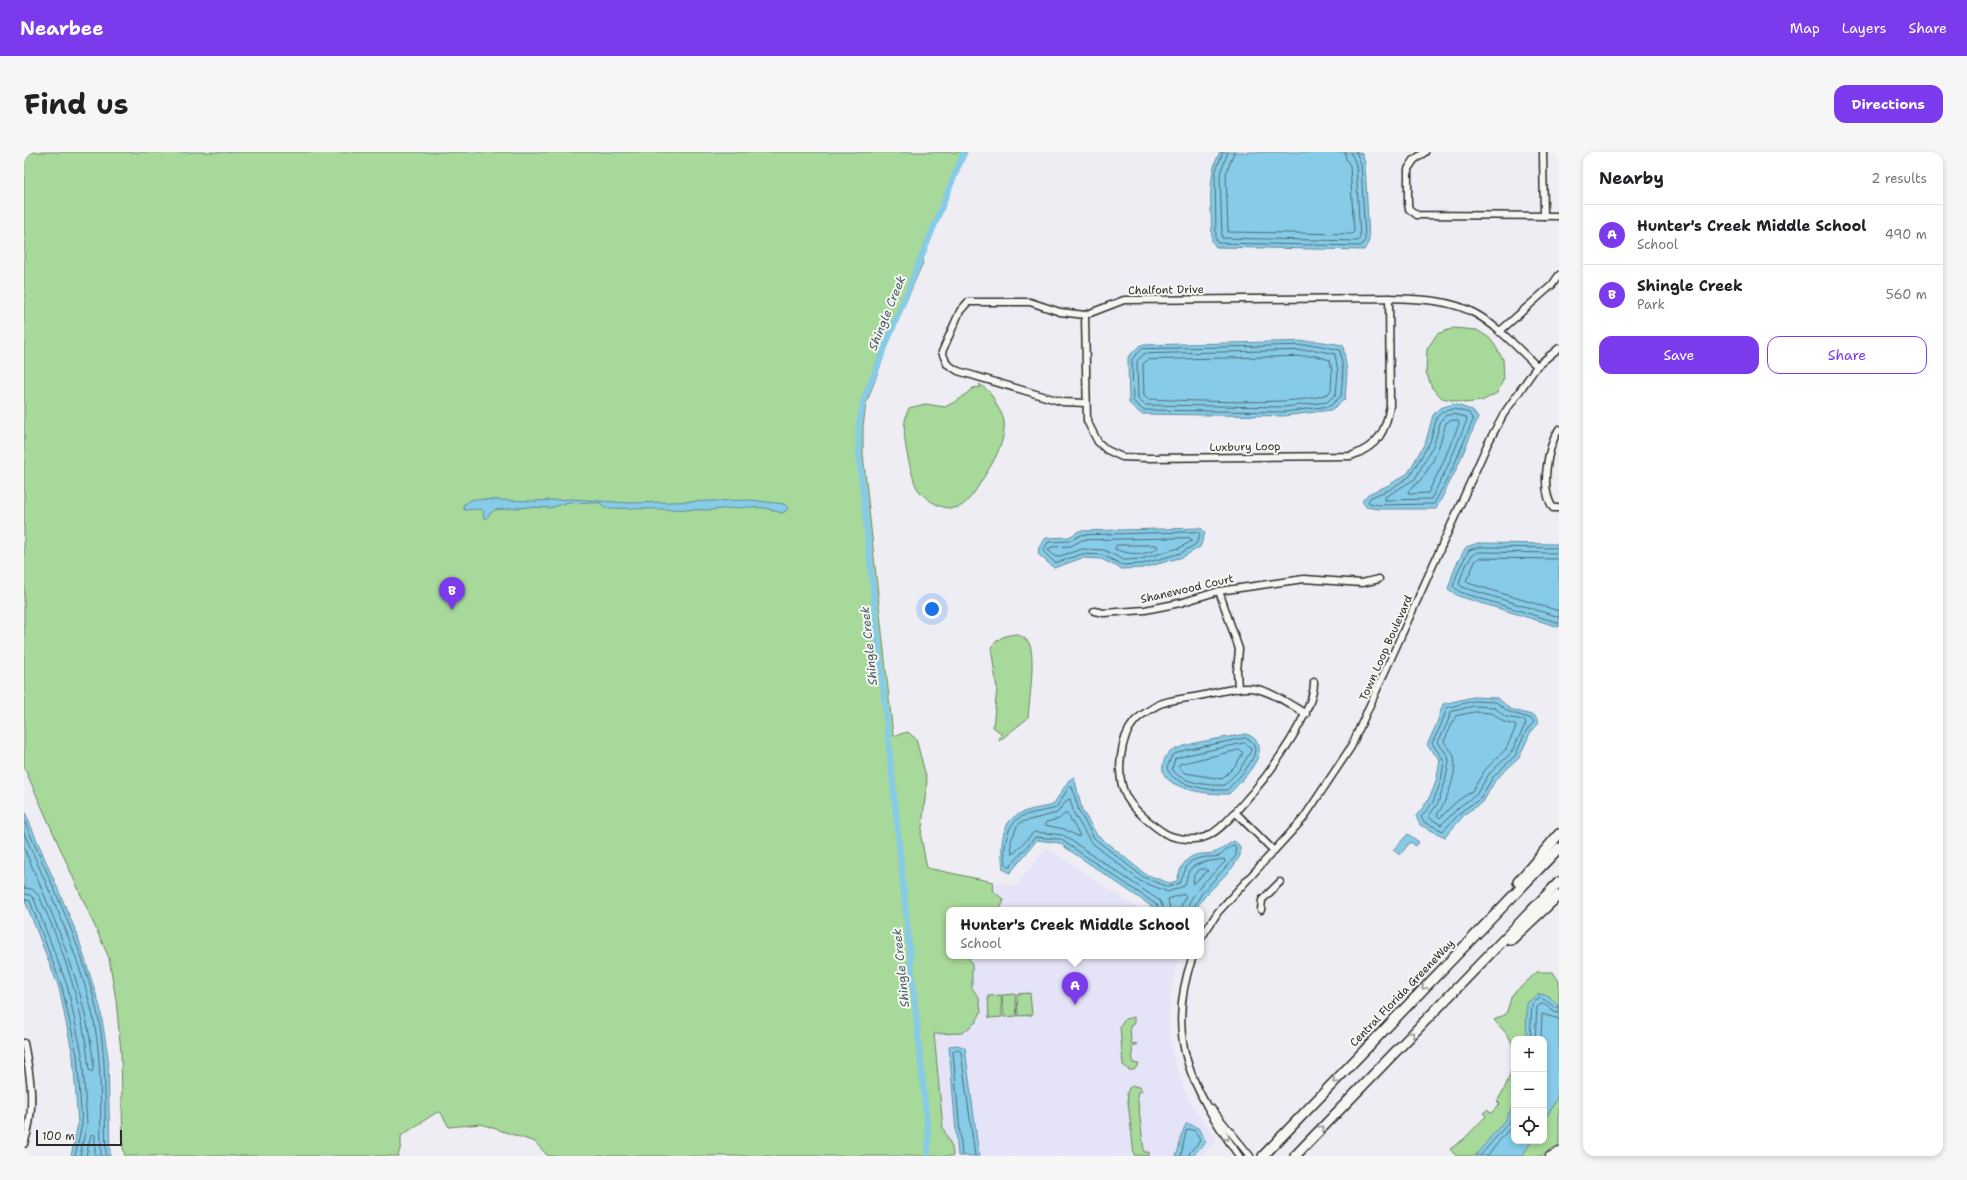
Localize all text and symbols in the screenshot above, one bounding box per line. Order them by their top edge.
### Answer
text: Nearbee [20,16,104,41]
text: Map [1790,19,1820,37]
text: Layers [1842,19,1886,37]
text: Share [1908,19,1947,37]
text: Find us [24,85,129,123]
button: Directions [1834,85,1943,123]
text: Nearby [1599,167,1664,189]
text: 2 results [1871,170,1927,187]
text: Hunter's Creek Middle School [1637,216,1867,236]
text: A [1607,226,1617,243]
text: 490 m [1885,226,1927,243]
text: School [1637,236,1678,253]
water label: Shingle Creek [865,273,909,353]
text: Shingle Creek [1637,276,1743,296]
street label: Chalfont Drive [1128,282,1204,298]
text: B [1608,286,1616,303]
text: 560 m [1886,286,1927,303]
text: Park [1637,296,1665,313]
button: Save [1599,336,1759,374]
button: Share [1767,336,1927,374]
street label: Luxbury Loop [1209,439,1281,455]
street label: Shanewood Court [1139,571,1235,607]
pin: B [439,577,465,610]
street label: Town Loop Boulevard [1356,593,1416,703]
your location [922,599,942,619]
water label: Shingle Creek [857,606,881,686]
popup [946,907,1204,959]
text: Hunter's Creek Middle School [960,915,1190,935]
water label: Shingle Creek [889,928,913,1008]
text: School [960,935,1001,952]
street label: Central Florida GreeneWay [1347,936,1457,1050]
pin: A [1062,972,1088,1005]
one-way arrow [1422,982,1429,990]
one-way arrow [1407,1031,1415,1039]
map controls [1511,1036,1547,1144]
button: + [1511,1036,1547,1072]
button: − [1511,1072,1547,1108]
one-way arrow [1332,1076,1340,1084]
button: locate [1511,1108,1547,1144]
one-way arrow [1317,1125,1325,1133]
scale bar [36,1128,122,1147]
text: 100 m [42,1129,75,1144]
one-way arrow [1222,1134,1229,1141]

